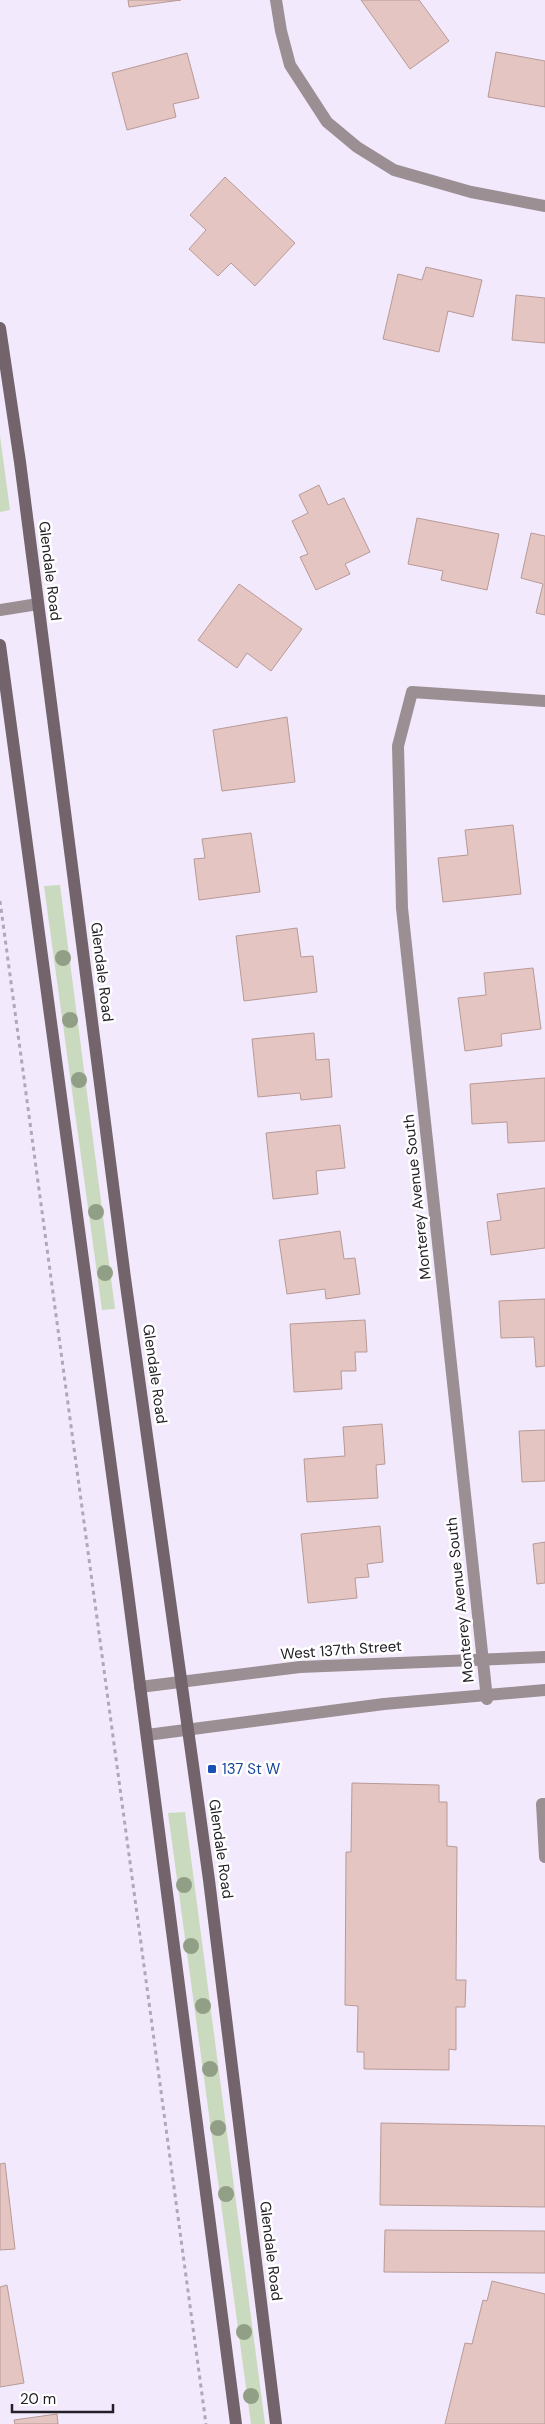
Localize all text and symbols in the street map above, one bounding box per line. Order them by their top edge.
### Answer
street label: Glendale Road [34,520,66,622]
street label: Glendale Road [86,921,118,1023]
street label: Monterey Avenue South [398,1114,436,1280]
street label: Glendale Road [138,1323,172,1425]
street label: Monterey Avenue South [441,1517,479,1683]
street label: West 137th Street [280,1636,402,1664]
place label: 137 St W [222,1759,281,1779]
marker: 137 St W [206,1763,218,1775]
street label: Glendale Road [204,1798,238,1900]
street label: Glendale Road [255,2200,287,2302]
scale bar [12,2382,114,2414]
text: 20 m [20,2389,56,2409]

